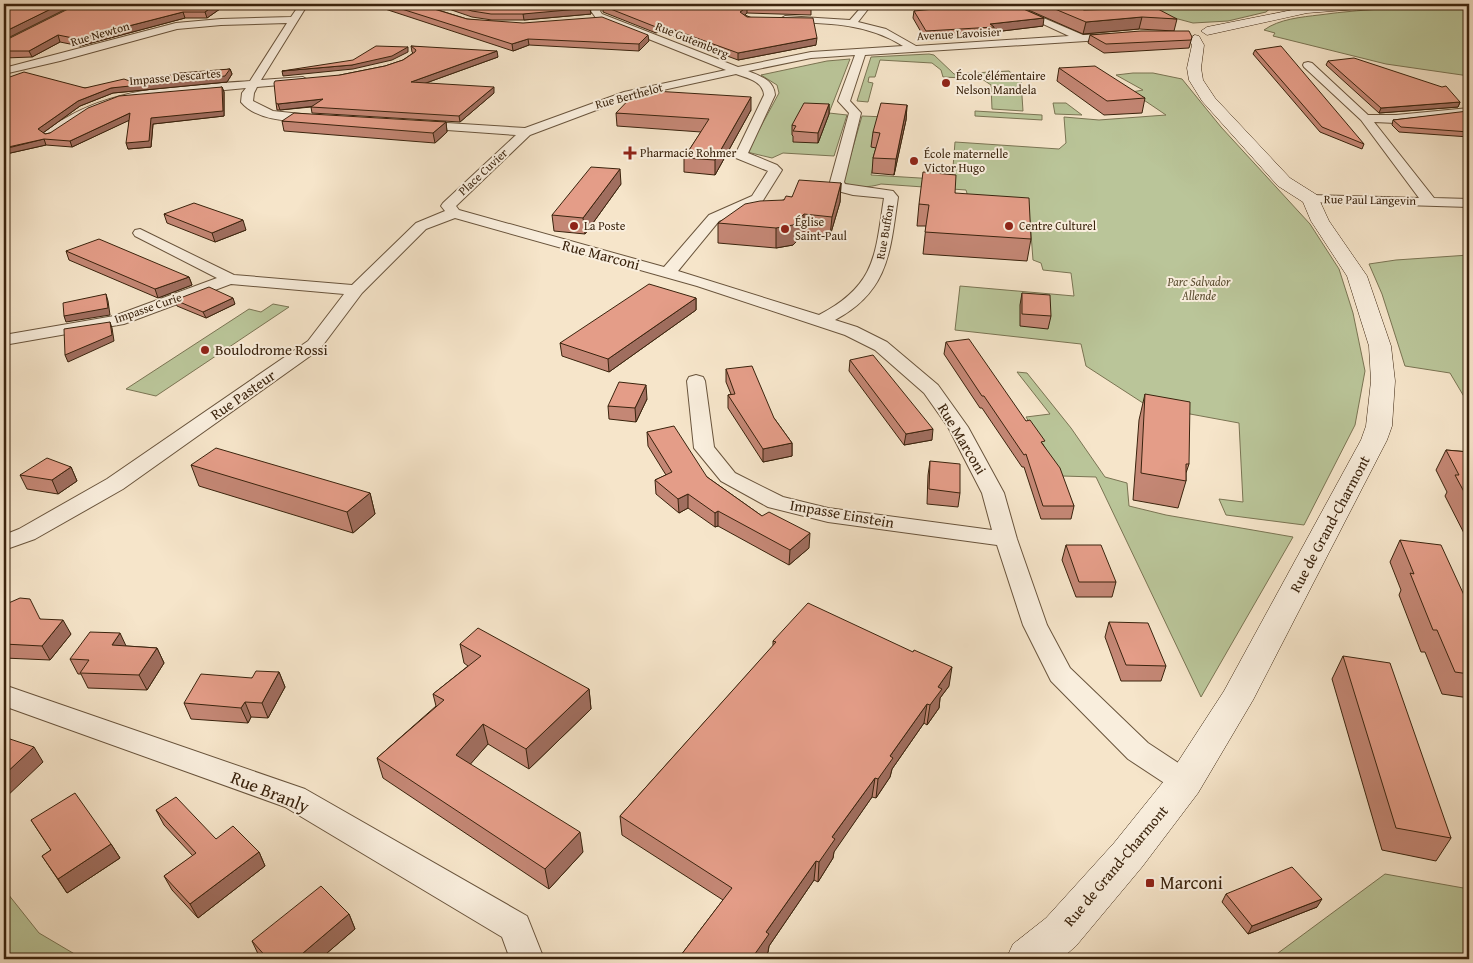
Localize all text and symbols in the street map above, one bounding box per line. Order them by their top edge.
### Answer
street label: Rue Newton [68,17,132,50]
street label: Rue Gutemberg [653,17,731,62]
street label: Avenue Lavoisier [916,23,1002,44]
street label: Impasse Descartes [129,64,222,89]
place label: École élémentaire Nelson Mandela [956,67,1046,98]
marker: École élémentaire Nelson Mandela [940,77,952,89]
street label: Rue Berthelot [593,78,665,113]
street label: Place Cuvier [454,144,511,199]
place label: Pharmacie Rohmer [640,144,736,161]
place label: École maternelle Victor Hugo [924,145,1009,176]
marker: Pharmacie Rohmer [624,147,636,159]
marker: École maternelle Victor Hugo [908,155,920,167]
street label: Rue Paul Langevin [1324,190,1417,209]
street label: Rue Buffon [871,203,898,261]
place label: Église Saint-Paul [795,213,848,244]
place label: La Poste [584,217,626,234]
place label: Centre Culturel [1019,217,1097,234]
marker: La Poste [568,220,580,232]
marker: Centre Culturel [1003,220,1015,232]
marker: Église Saint-Paul [779,223,791,235]
street label: Rue Marconi [560,234,642,275]
park label: Parc Salvador Allende [1167,273,1231,304]
street label: Impasse Curie [112,288,184,327]
place label: Boulodrome Rossi [215,339,328,360]
marker: Boulodrome Rossi [199,344,211,356]
street label: Rue Pasteur [206,365,279,425]
street label: Rue Marconi [933,399,992,478]
street label: Rue de Grand-Charmont [1284,451,1375,596]
street label: Impasse Einstein [788,494,896,533]
street label: Rue Branly [227,764,314,820]
street label: Rue de Grand-Charmont [1059,800,1173,931]
place label: Marconi [1160,869,1223,896]
marker: Marconi [1144,877,1156,889]

